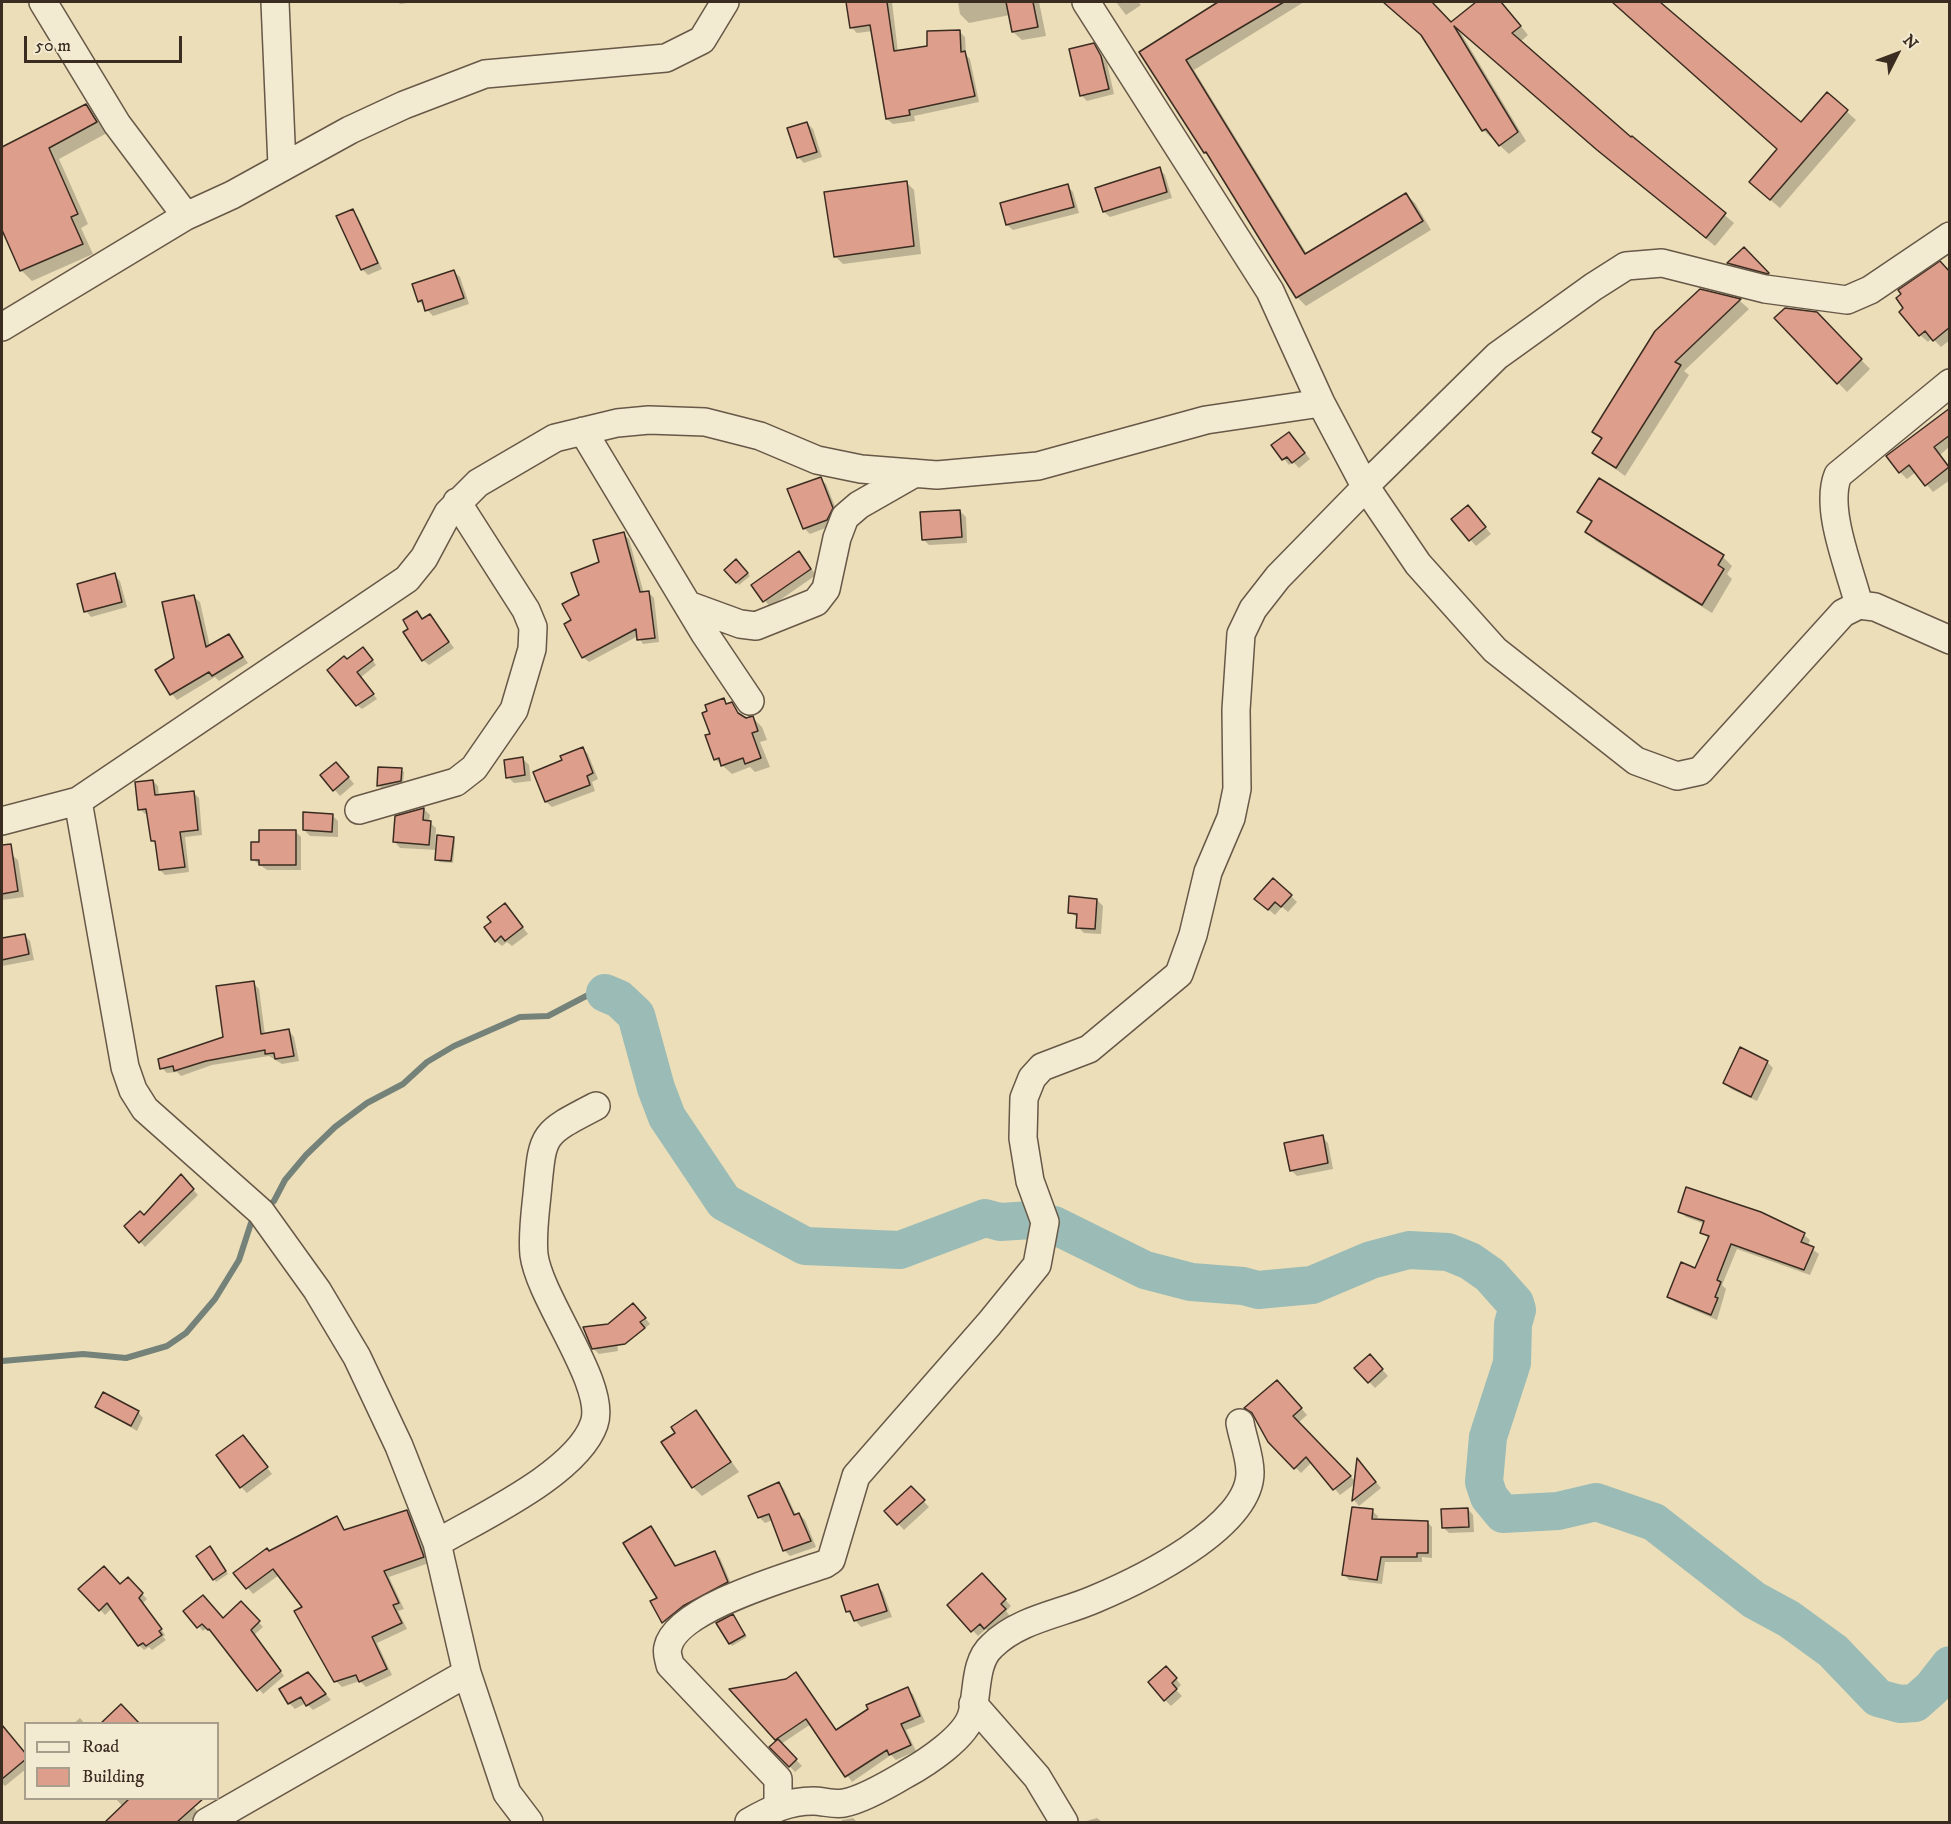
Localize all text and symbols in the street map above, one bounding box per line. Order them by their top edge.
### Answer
scale bar [27,24,184,62]
north arrow [1867,24,1927,84]
text: N [1899,30,1922,54]
text: 50 m [35,35,71,57]
legend [24,1722,219,1800]
text: Road [82,1736,119,1758]
text: Building [82,1766,144,1788]

